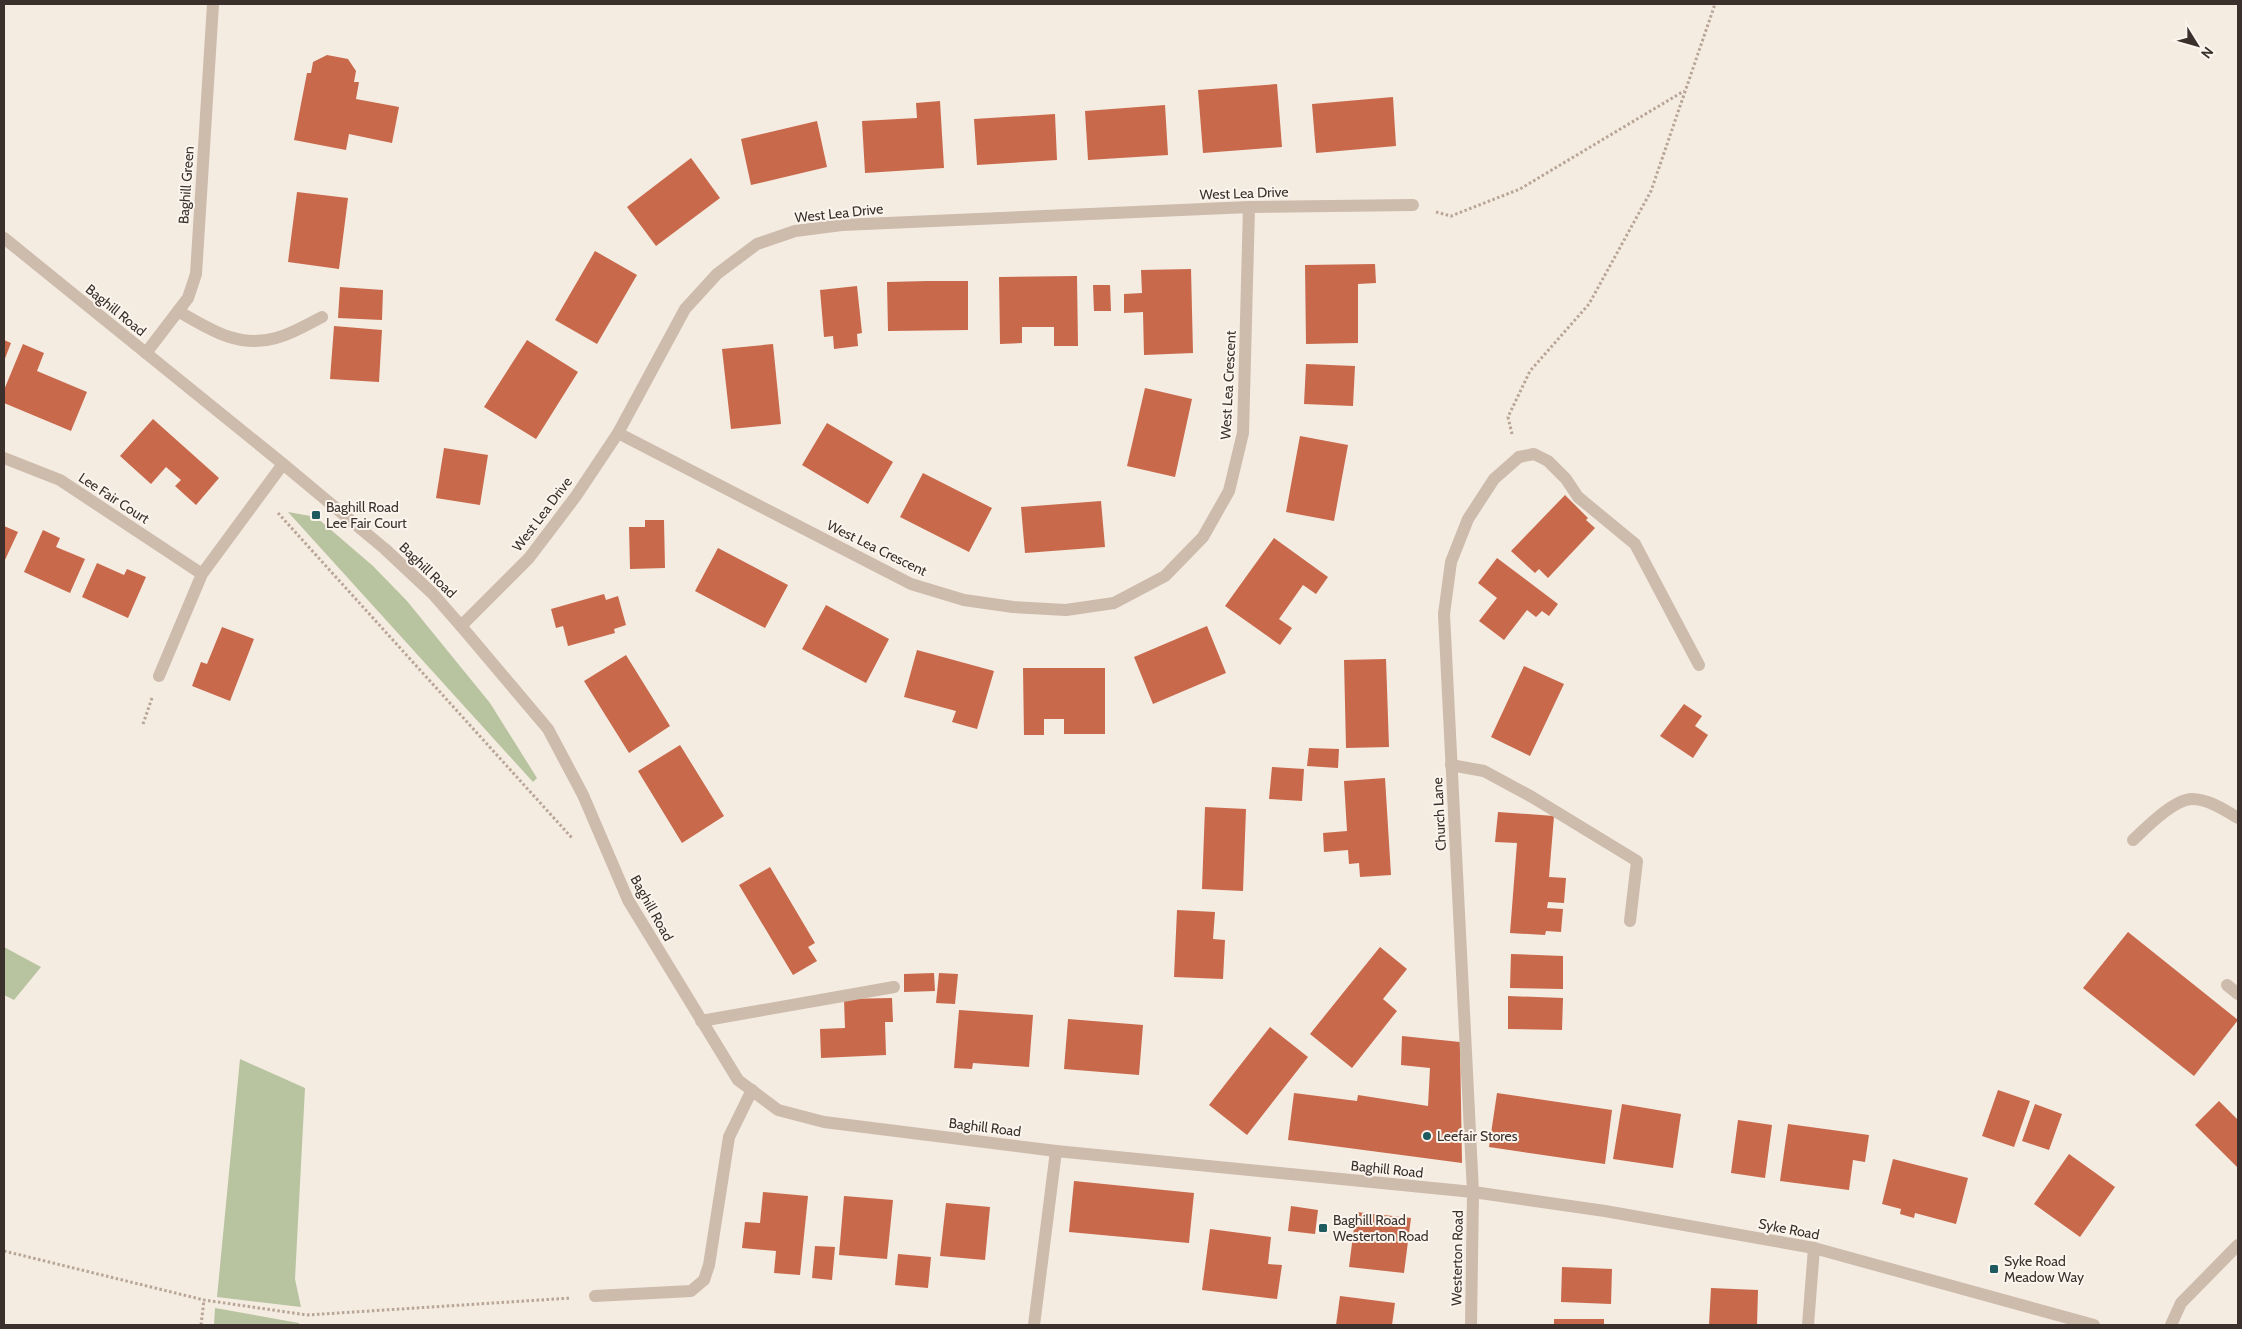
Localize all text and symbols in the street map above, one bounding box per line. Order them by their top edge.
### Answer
north arrow [2172,20,2222,70]
text: N [2197,43,2218,62]
street label: Baghill Green [174,145,198,225]
street label: West Lea Drive [1199,182,1289,204]
street label: West Lea Drive [794,199,884,227]
street label: Baghill Road [82,280,150,340]
street label: West Lea Crescent [1216,330,1240,440]
street label: Lee Fair Court [75,468,153,528]
street label: West Lea Drive [508,473,576,555]
place label: Baghill Road Lee Fair Court [326,498,407,532]
marker: Baghill Road Lee Fair Court [310,509,322,521]
street label: West Lea Crescent [824,516,930,580]
street label: Baghill Road [396,538,460,602]
street label: Church Lane [1428,777,1450,851]
street label: Baghill Road [626,872,678,944]
street label: Baghill Road [948,1114,1022,1140]
place label: Leefair Stores [1437,1127,1518,1145]
marker: Leefair Stores [1421,1130,1433,1142]
street label: Baghill Road [1350,1156,1424,1182]
street label: Westerton Road [1447,1210,1467,1306]
place label: Baghill Road Westerton Road [1333,1211,1429,1245]
street label: Syke Road [1757,1214,1821,1244]
marker: Baghill Road Westerton Road [1317,1222,1329,1234]
place label: Syke Road Meadow Way [2004,1252,2084,1286]
marker: Syke Road Meadow Way [1988,1263,2000,1275]

